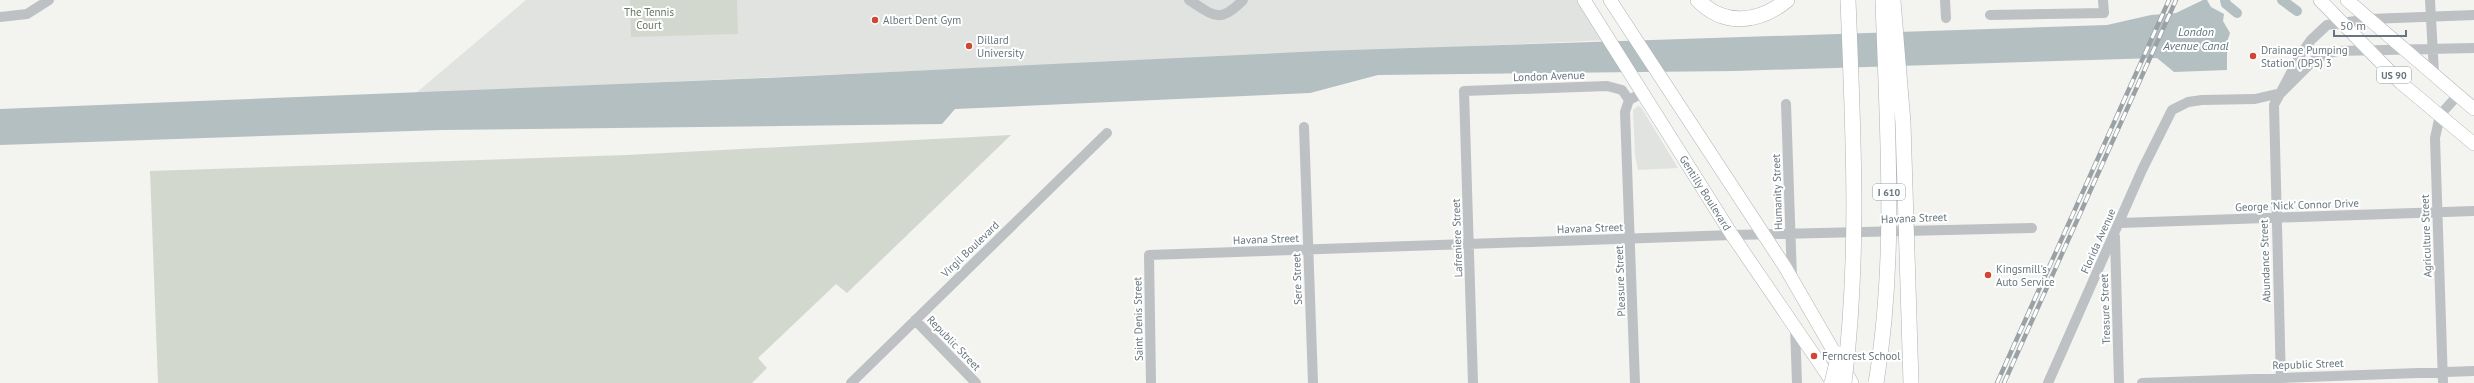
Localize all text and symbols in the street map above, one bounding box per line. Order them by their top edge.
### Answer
park label: The Tennis Court [624,5,674,32]
scale bar [2334,12,2406,38]
place label: Albert Dent Gym [883,13,961,27]
marker: Albert Dent Gym [870,15,880,25]
text: 50 m [2340,18,2366,33]
water label: London Avenue Canal [2162,24,2229,53]
place label: Dillard University [977,33,1025,60]
marker: Dillard University [964,41,974,51]
place label: Drainage Pumping Station (DPS) 3 [2261,43,2348,70]
marker: Drainage Pumping Station (DPS) 3 [2248,51,2258,61]
road number: US 90 [2377,67,2411,83]
street label: London Avenue [1513,68,1585,84]
street label: Gentilly Boulevard [1677,153,1735,233]
street label: Humanity Street [1769,153,1785,230]
road number: I 610 [1873,184,1905,200]
street label: Agriculture Street [2418,194,2434,278]
street label: George 'Nick' Connor Drive [2235,196,2360,214]
street label: Lafreniere Street [1449,198,1465,278]
street label: Florida Avenue [2077,206,2119,276]
street label: Havana Street [1881,210,1948,226]
street label: Virgil Boulevard [937,218,1002,281]
street label: Abundance Street [2257,219,2273,303]
street label: Havana Street [1557,220,1624,236]
street label: Havana Street [1233,231,1300,247]
street label: Pleasure Street [1612,245,1628,317]
street label: Sere Street [1289,253,1305,305]
place label: Kingsmill's Auto Service [1996,262,2055,289]
marker: Kingsmill's Auto Service [1983,270,1993,280]
street label: Treasure Street [2097,273,2113,345]
street label: Saint Denis Street [1130,276,1146,361]
street label: Republic Street [924,312,984,374]
place label: Ferncrest School [1822,349,1901,363]
marker: Ferncrest School [1809,351,1819,361]
street label: Republic Street [2272,356,2344,372]

